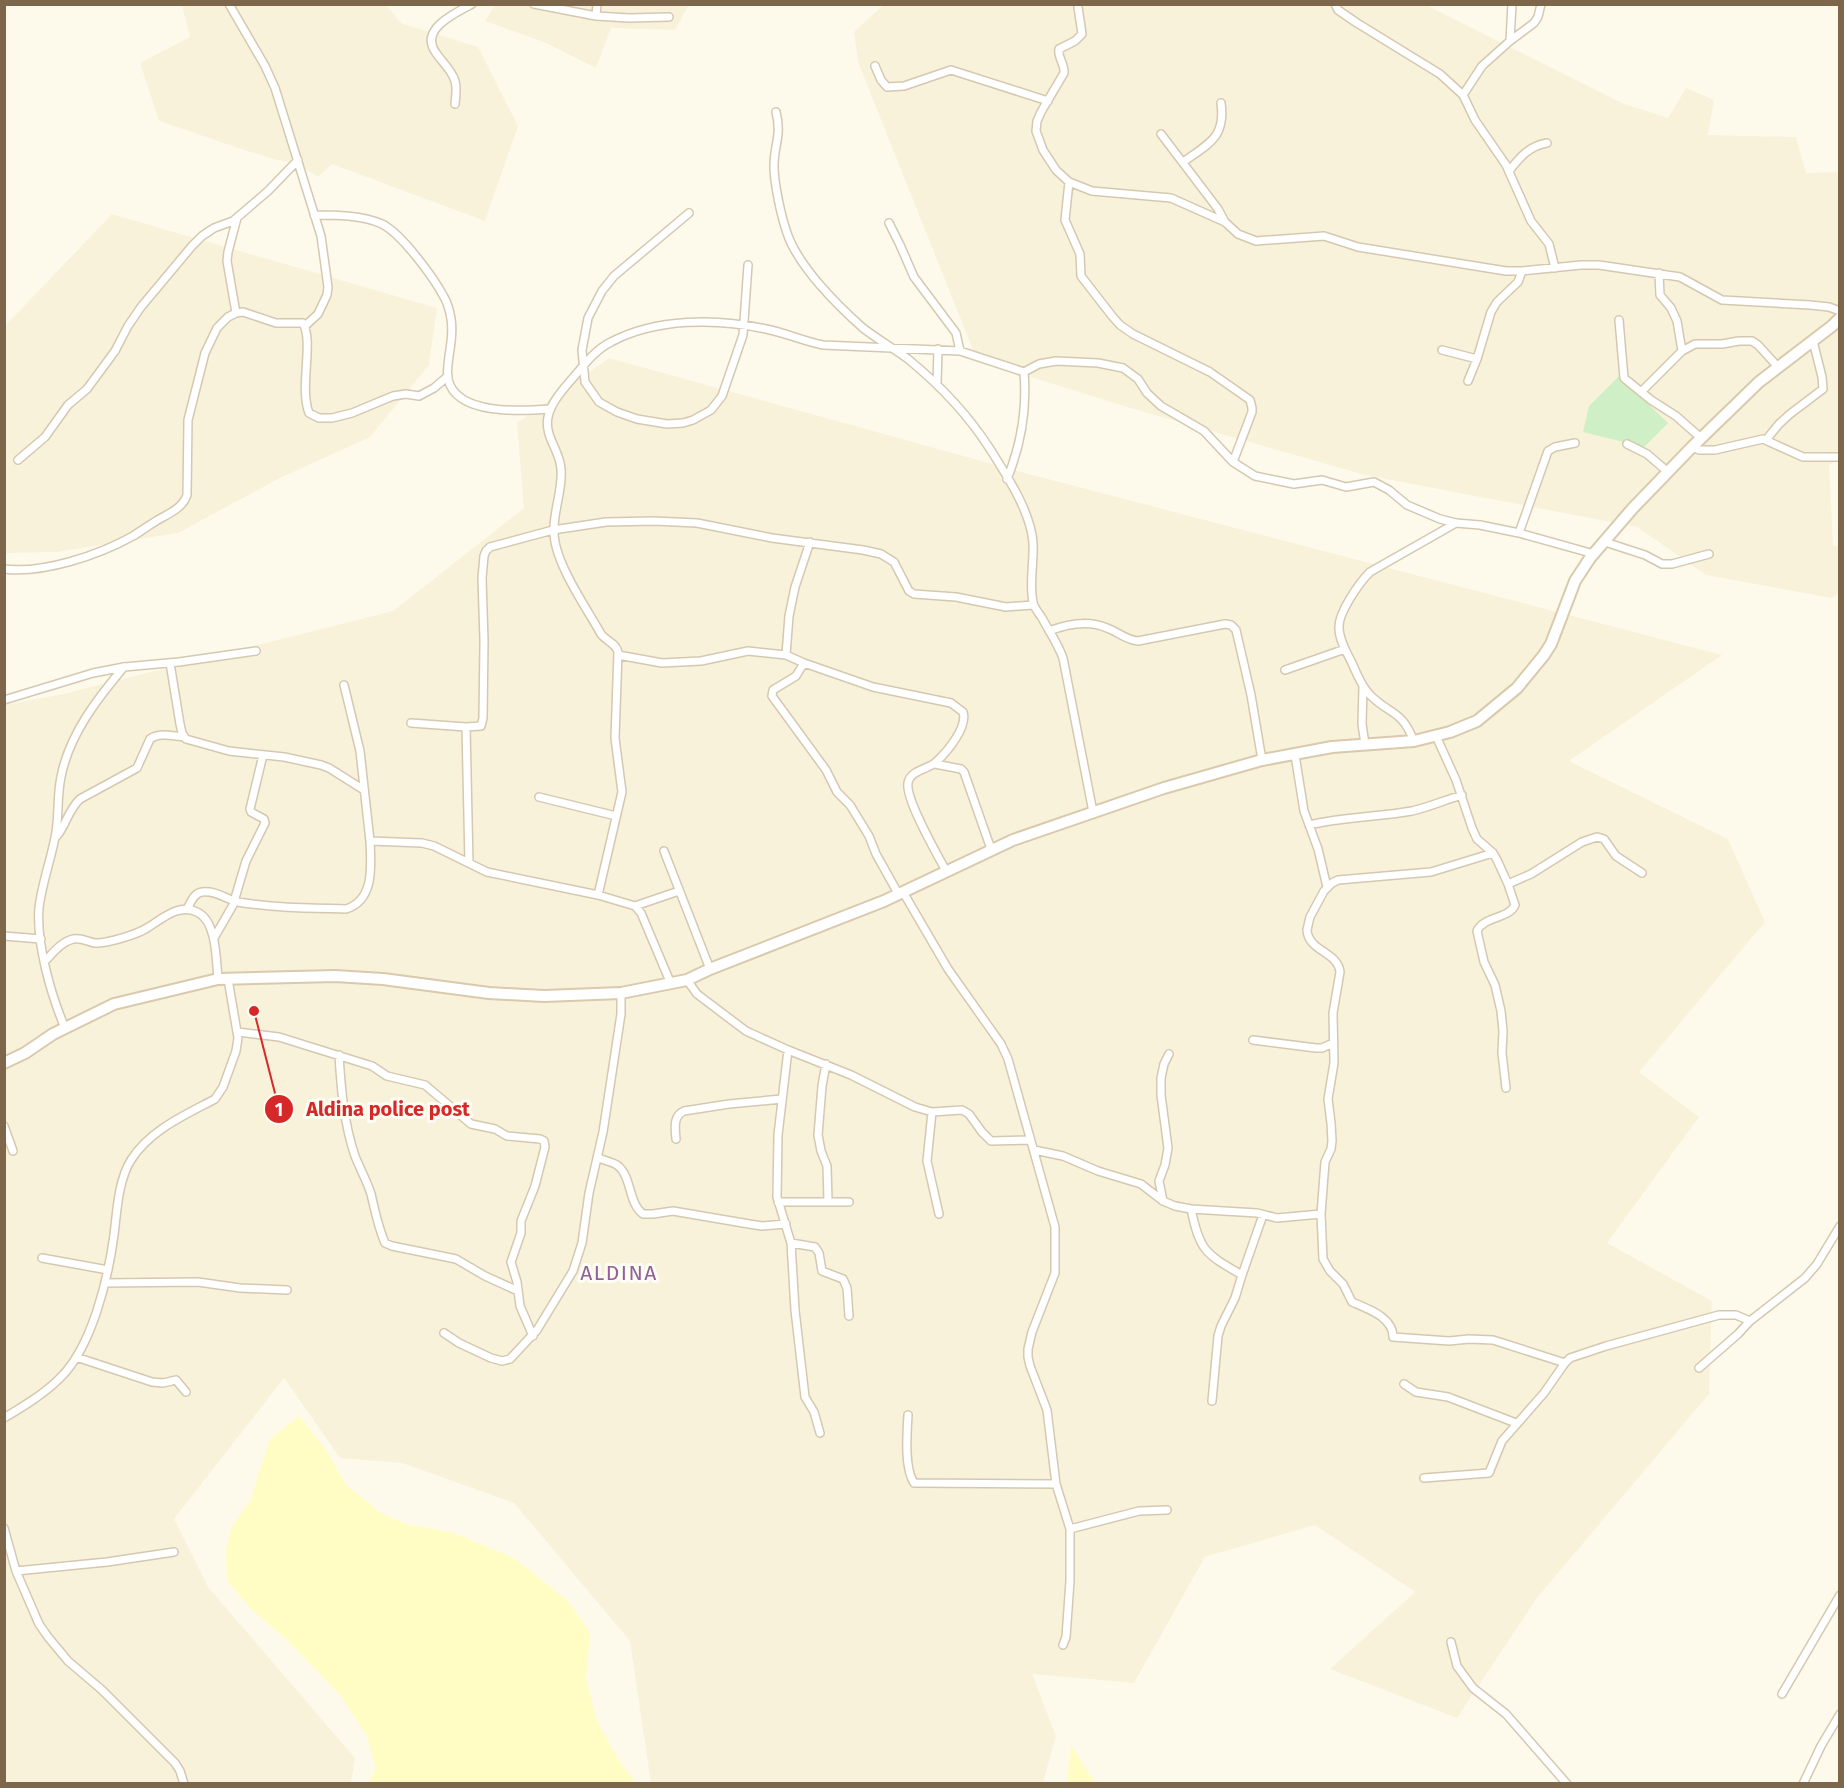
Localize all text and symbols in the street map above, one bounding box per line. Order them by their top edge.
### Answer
callout: Aldina police post [264,1090,482,1128]
text: Aldina police post [305,1097,470,1121]
text: 1 [275,1099,283,1121]
district label: ALDINA [580,1260,658,1286]

